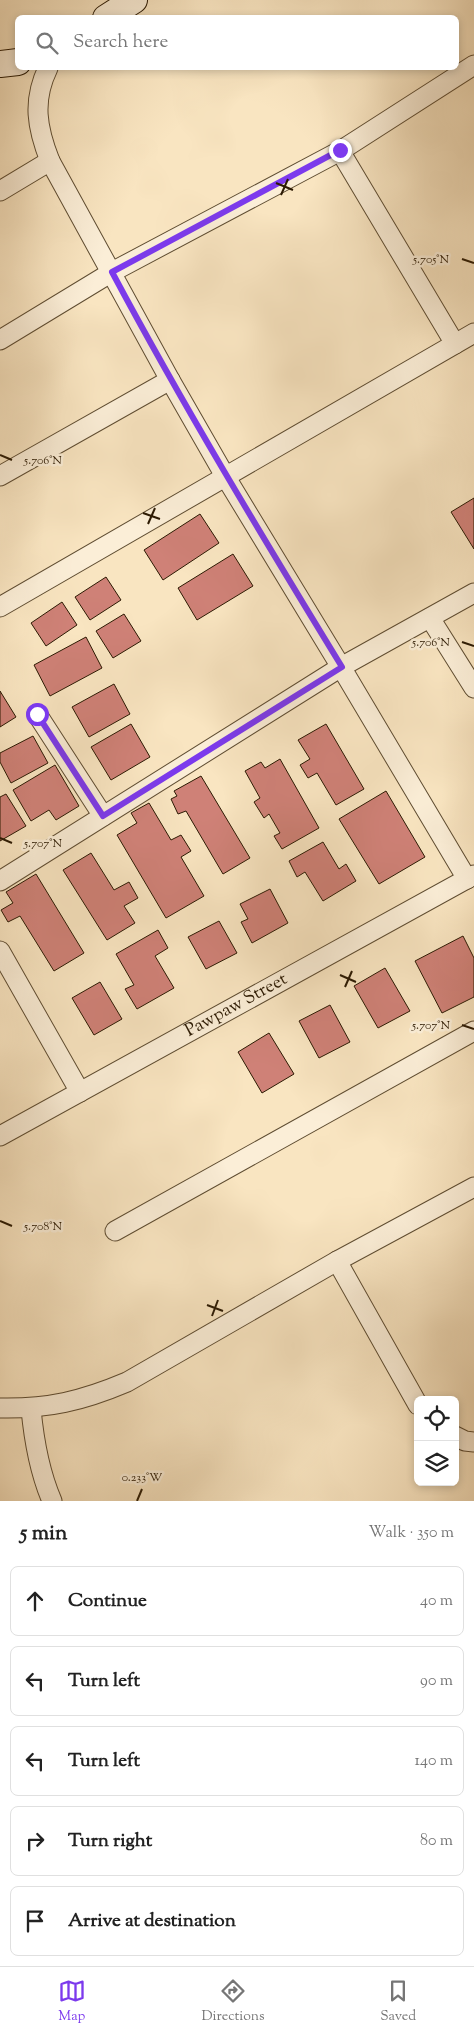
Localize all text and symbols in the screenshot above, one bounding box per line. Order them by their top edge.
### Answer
search box [15,15,459,70]
icon: search [33,29,61,57]
text: Search here [73,29,168,56]
route end [329,139,352,162]
text: 5.705°N [412,251,449,269]
text: 5.706°N [23,452,62,470]
text: 5.706°N [411,634,450,652]
route start [26,703,49,726]
text: 5.707°N [23,835,62,853]
street label: Pawpaw Street [181,967,292,1044]
text: 5.707°N [411,1017,450,1035]
text: 5.708°N [23,1218,62,1236]
map controls [414,1396,459,1486]
button: locate [414,1396,459,1441]
button: layers [414,1441,459,1486]
text: 0.233°W [122,1469,163,1487]
text: 5 min [20,1519,67,1549]
text: Walk · 350 m [369,1522,454,1545]
icon: ahead [21,1587,49,1615]
text: Continue [68,1588,147,1615]
text: 40 m [420,1590,453,1613]
icon: left [21,1667,49,1695]
text: Turn left [68,1668,140,1695]
text: 90 m [420,1670,453,1693]
icon: left [21,1747,49,1775]
text: Turn left [68,1748,140,1775]
text: 140 m [415,1750,453,1773]
icon: right [21,1827,49,1855]
text: Turn right [68,1828,152,1855]
text: 80 m [420,1830,453,1853]
icon: arrive [21,1907,49,1935]
text: Arrive at destination [68,1908,236,1935]
tab: Map [58,1977,86,2027]
tab: Directions [201,1977,265,2027]
tab: Saved [380,1977,416,2027]

